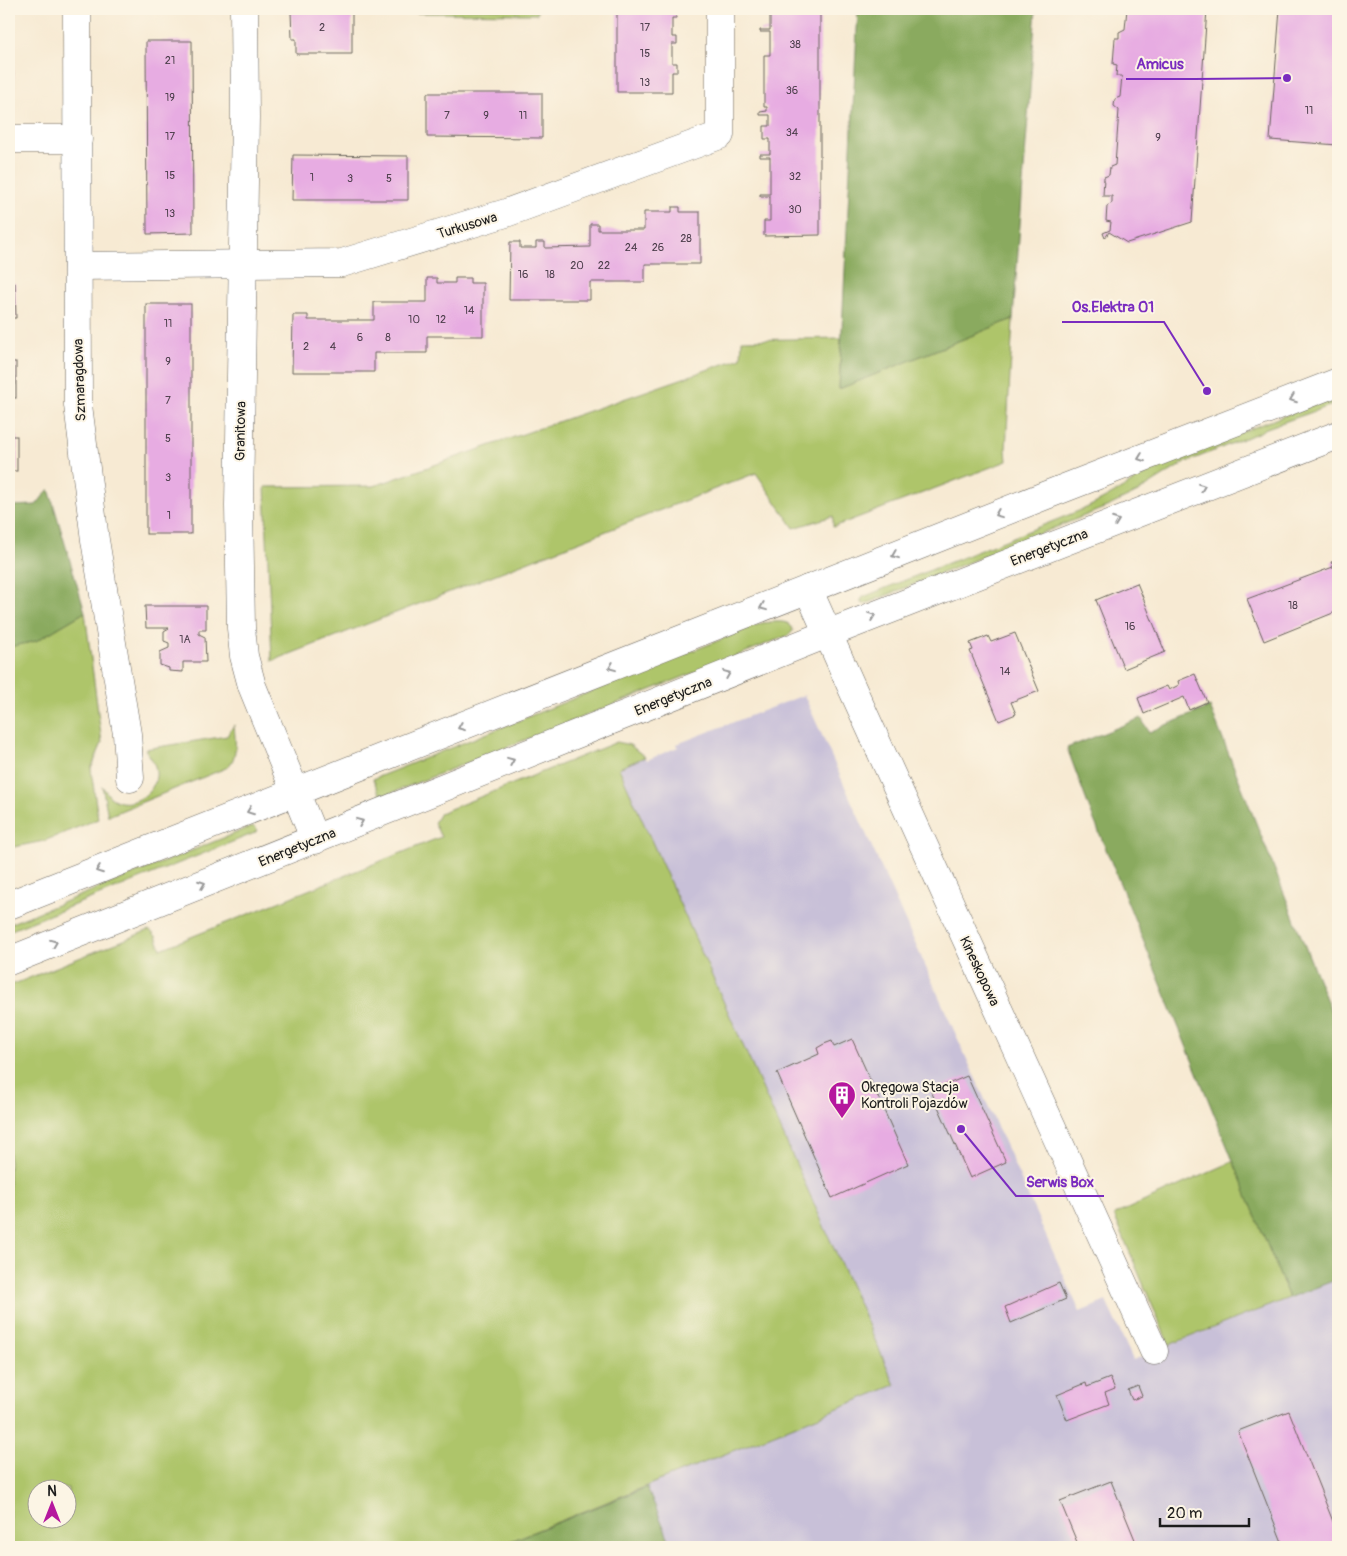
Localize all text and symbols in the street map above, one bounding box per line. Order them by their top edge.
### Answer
house number: 2 [319,21,325,34]
house number: 17 [640,21,650,34]
house number: 38 [789,38,801,51]
house number: 15 [640,47,650,60]
callout: Amicus [1126,49,1194,79]
house number: 21 [165,54,175,67]
text: Amicus [1136,55,1184,74]
house number: 13 [640,76,650,89]
house number: 36 [786,84,798,97]
house number: 19 [165,91,175,104]
house number: 11 [1305,104,1313,117]
house number: 7 [444,109,450,122]
house number: 9 [483,109,489,122]
house number: 11 [519,109,527,122]
house number: 34 [786,126,799,139]
house number: 17 [165,130,175,143]
house number: 9 [1155,131,1161,144]
house number: 15 [165,169,175,182]
house number: 32 [789,170,801,183]
house number: 1 [310,171,314,184]
house number: 3 [347,172,353,185]
house number: 5 [386,172,392,185]
house number: 30 [788,203,802,216]
house number: 13 [165,207,175,220]
street label: Turkusowa [435,208,499,243]
house number: 28 [680,232,692,245]
house number: 24 [625,241,638,254]
house number: 26 [652,241,664,254]
house number: 20 [570,259,584,272]
house number: 22 [598,259,610,272]
house number: 16 [518,268,528,281]
house number: 18 [545,268,555,281]
callout: Os.Elektra 01 [1062,292,1164,322]
text: Os.Elektra 01 [1072,298,1154,317]
house number: 14 [464,304,475,317]
house number: 10 [408,313,420,326]
house number: 12 [436,313,446,326]
house number: 11 [164,317,172,330]
house number: 6 [357,331,363,344]
house number: 8 [385,331,391,344]
street label: Szmaragdowa [70,338,89,422]
house number: 2 [303,340,309,353]
house number: 4 [330,340,337,353]
house number: 9 [165,355,171,368]
one-way arrow [1289,393,1297,403]
house number: 7 [165,394,171,407]
street label: Granitowa [231,401,250,461]
house number: 5 [165,432,171,445]
one-way arrow [1137,451,1146,462]
house number: 3 [165,471,171,484]
one-way arrow [1197,483,1206,493]
one-way arrow [994,508,1003,518]
house number: 1 [167,509,171,522]
one-way arrow [1111,516,1120,527]
street label: Energetyczna [1008,525,1090,570]
one-way arrow [891,549,900,559]
house number: 18 [1288,599,1298,612]
one-way arrow [759,601,768,612]
one-way arrow [867,612,876,622]
house number: 16 [1125,620,1135,633]
house number: 1A [179,633,191,646]
one-way arrow [608,661,617,672]
house number: 14 [1000,665,1011,678]
one-way arrow [722,670,730,680]
street label: Energetyczna [632,673,714,720]
one-way arrow [457,721,466,732]
one-way arrow [506,757,515,768]
one-way arrow [246,804,255,815]
one-way arrow [355,817,364,828]
street label: Energetyczna [256,824,338,871]
one-way arrow [95,864,104,874]
one-way arrow [197,880,206,890]
street label: Kineskopowa [956,933,1003,1009]
one-way arrow [49,939,58,949]
place label: Okręgowa Stacja Kontroli Pojazdów [861,1079,968,1112]
building icon: Okręgowa Stacja Kontroli Pojazdów [827,1080,857,1119]
callout: Serwis Box [1016,1166,1104,1196]
text: Serwis Box [1026,1173,1095,1192]
north arrow [28,1478,78,1528]
text: N [47,1483,57,1500]
scale bar [1160,1496,1248,1528]
text: 20 m [1167,1504,1202,1523]

